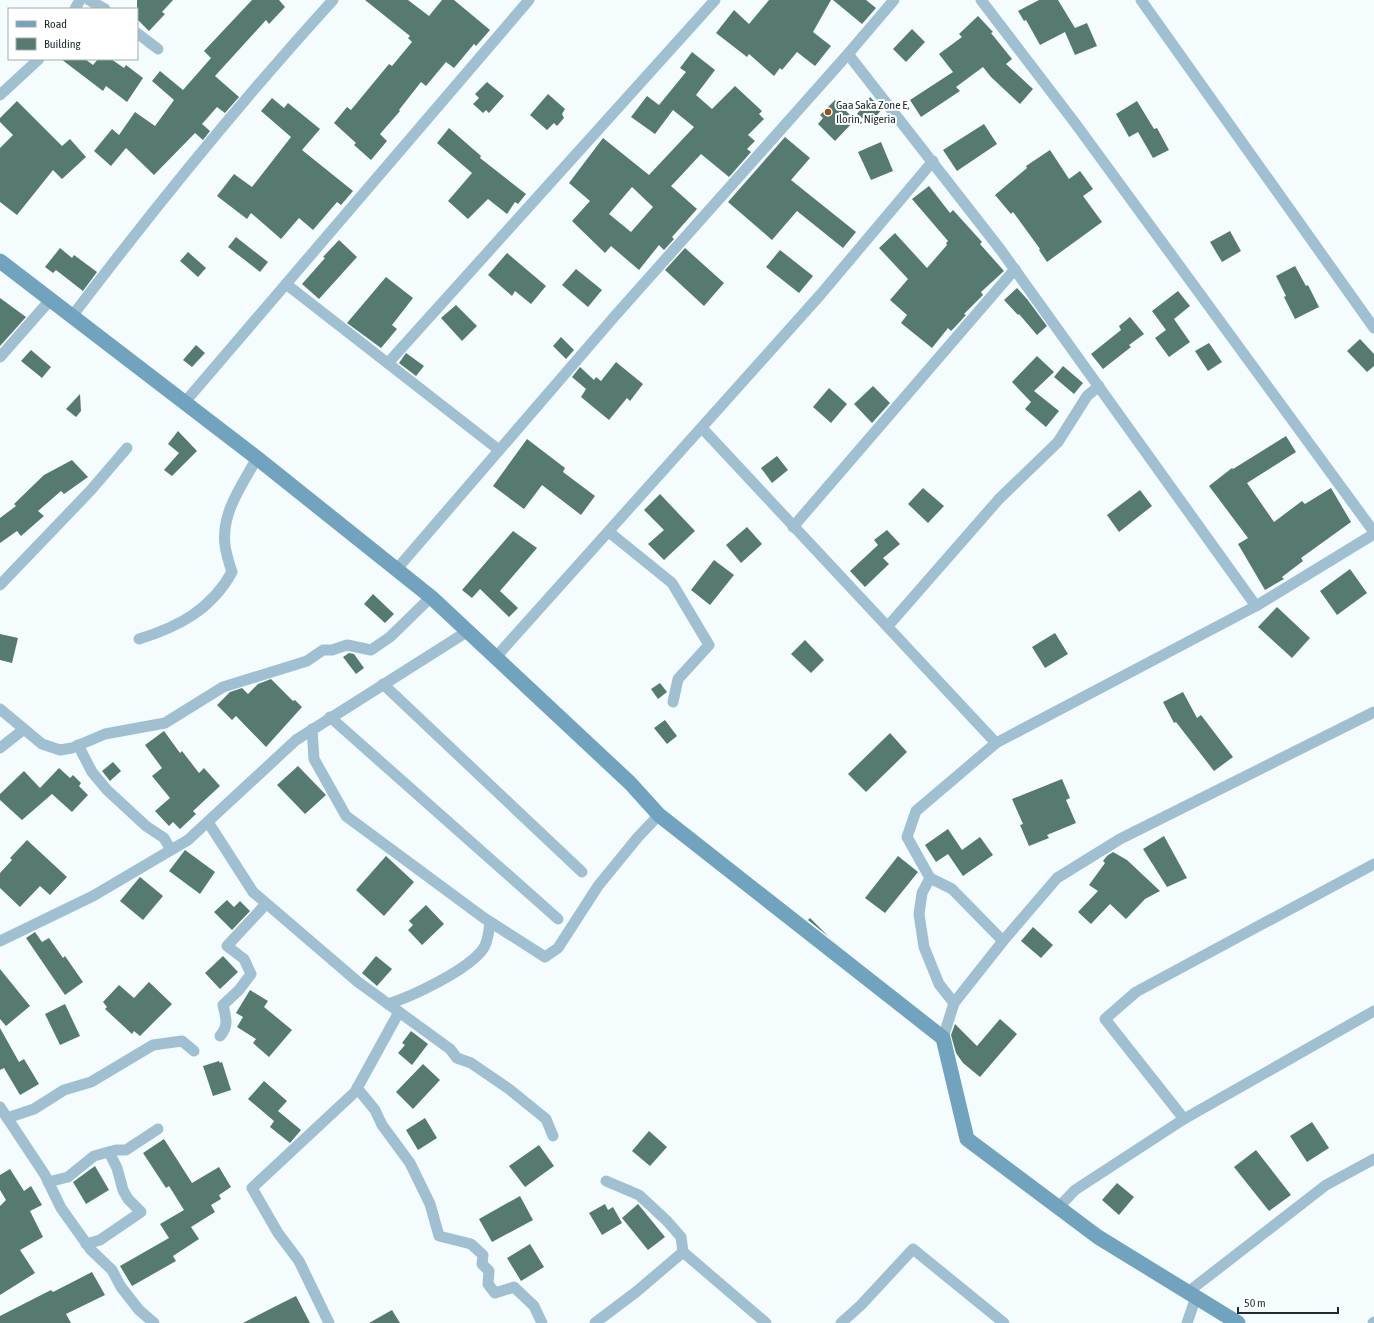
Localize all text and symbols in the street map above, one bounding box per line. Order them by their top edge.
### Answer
legend [8,8,138,60]
text: Road [44,17,67,31]
text: Building [44,37,82,51]
place label: Gaa Saka Zone E, Ilorin, Nigeria [836,98,910,126]
marker: Gaa Saka Zone E, Ilorin, Nigeria [823,107,833,117]
scale bar [1238,1289,1338,1315]
text: 50 m [1244,1296,1266,1310]

